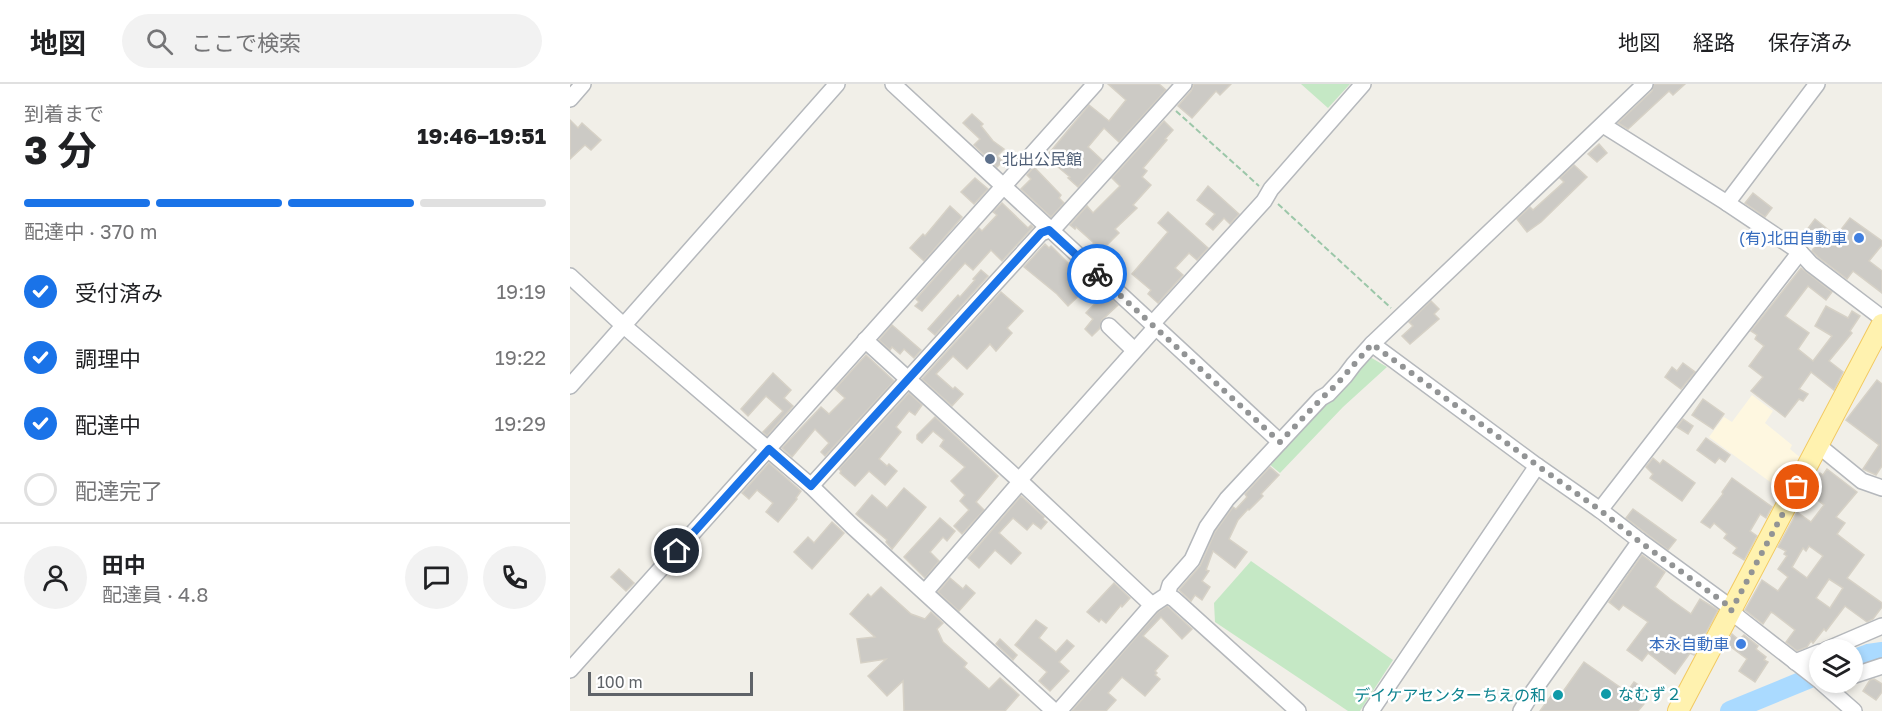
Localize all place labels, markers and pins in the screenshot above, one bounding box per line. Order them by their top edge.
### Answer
place label: 北出公民館 [1002,149,1082,169]
marker: 北出公民館 [983,152,997,166]
place label: (有)北田自動車 [1739,228,1847,248]
marker: (有)北田自動車 [1852,231,1866,245]
pin [1771,461,1822,512]
pin [651,525,702,576]
place label: 本永自動車 [1649,634,1729,654]
marker: 本永自動車 [1734,637,1748,651]
place label: なむず２ [1618,684,1682,704]
place label: デイケアセンターちえの和 [1354,685,1546,705]
marker: なむず２ [1599,687,1613,701]
marker: デイケアセンターちえの和 [1551,688,1565,702]

